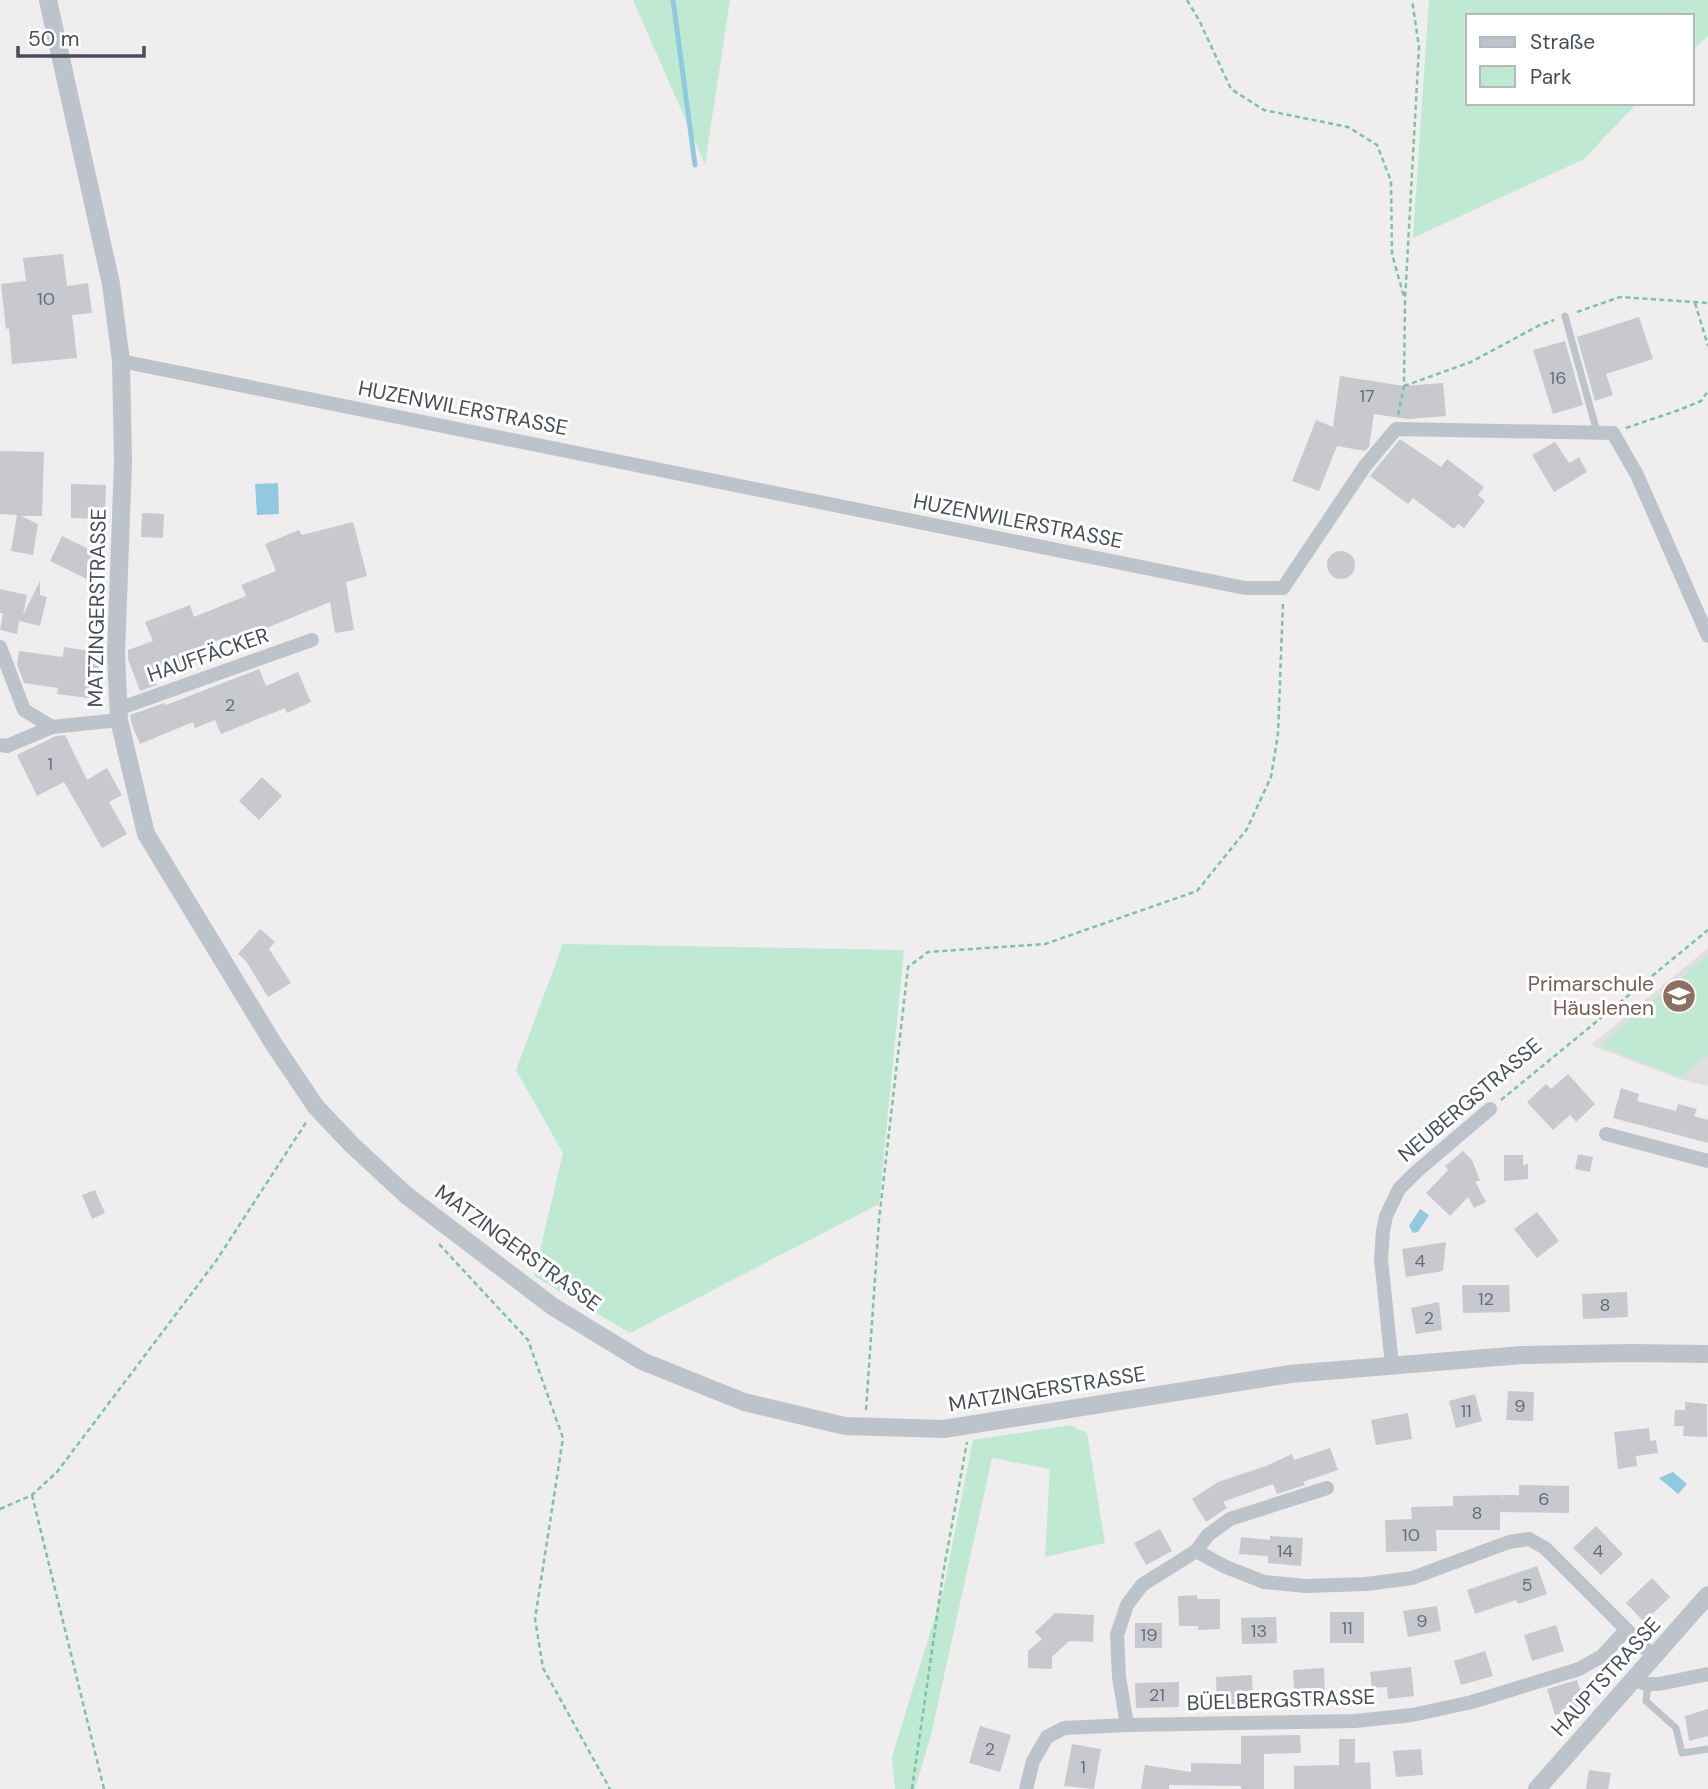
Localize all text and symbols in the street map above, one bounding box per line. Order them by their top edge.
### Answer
scale bar [18,14,144,58]
legend [1466,14,1694,105]
text: 50 m [28,25,79,53]
text: Straße [1530,28,1595,56]
text: Park [1530,63,1572,91]
house number: 10 [37,287,55,311]
house number: 16 [1550,366,1566,390]
street label: HUZENWILERSTRASSE [356,374,570,442]
house number: 17 [1359,384,1375,408]
street label: HUZENWILERSTRASSE [911,487,1125,555]
street label: MATZINGERSTRASSE [81,508,113,708]
street label: HAUFFÄCKER [143,621,273,689]
house number: 2 [225,693,235,717]
house number: 1 [47,752,53,776]
place label: Primarschule Häuslenen [1528,970,1654,1022]
school or university icon: Primarschule Häuslenen [1660,977,1698,1015]
street label: NEUBERGSTRASSE [1392,1032,1548,1168]
street label: MATZINGERSTRASSE [429,1178,607,1318]
house number: 4 [1415,1249,1426,1273]
house number: 12 [1478,1287,1494,1311]
house number: 8 [1600,1293,1610,1317]
house number: 2 [1424,1306,1434,1330]
street label: MATZINGERSTRASSE [947,1360,1147,1418]
house number: 9 [1514,1394,1526,1418]
house number: 11 [1460,1399,1472,1423]
house number: 6 [1538,1487,1550,1511]
house number: 8 [1472,1501,1482,1525]
house number: 10 [1402,1523,1420,1547]
house number: 14 [1277,1539,1293,1563]
house number: 4 [1593,1539,1604,1563]
house number: 5 [1522,1573,1532,1597]
house number: 9 [1416,1609,1428,1633]
street label: HAUPTSTRASSE [1545,1611,1667,1743]
house number: 11 [1341,1616,1353,1640]
house number: 13 [1251,1619,1267,1643]
house number: 19 [1141,1623,1157,1647]
house number: 21 [1149,1683,1165,1707]
street label: BÜELBERGSTRASSE [1186,1683,1376,1717]
house number: 2 [985,1737,995,1761]
house number: 1 [1080,1755,1086,1779]

